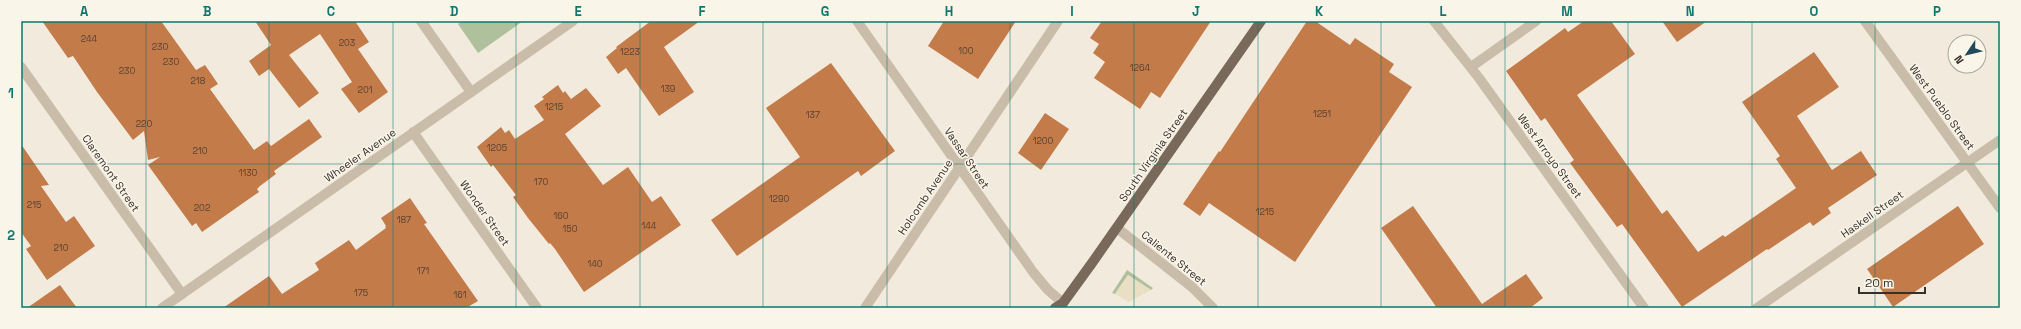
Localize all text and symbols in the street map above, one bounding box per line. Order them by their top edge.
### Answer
text: A [80,3,89,20]
text: B [203,3,212,20]
text: C [327,3,335,20]
text: D [450,3,459,20]
text: E [574,3,582,20]
text: F [699,3,706,20]
text: G [821,3,829,20]
text: H [945,3,953,20]
text: I [1070,3,1074,20]
text: J [1192,3,1200,20]
text: K [1315,3,1324,20]
text: L [1439,3,1447,20]
text: M [1561,3,1573,20]
text: N [1686,3,1694,20]
text: O [1810,3,1819,20]
text: P [1933,3,1941,20]
house number: 244 [81,33,98,45]
north arrow [1947,34,1987,74]
house number: 203 [339,37,355,49]
house number: 230 [152,41,169,53]
house number: 100 [958,45,974,57]
house number: 1223 [620,46,640,58]
text: N [1951,53,1967,67]
house number: 230 [163,56,180,68]
street label: West Pueblo Street [1906,61,1978,153]
house number: 1264 [1130,62,1151,74]
house number: 230 [119,65,136,77]
house number: 218 [191,75,206,87]
house number: 139 [661,83,675,95]
house number: 201 [358,84,373,96]
text: 1 [8,85,14,102]
house number: 1215 [545,101,563,113]
street label: South Virginia Street [1116,106,1190,204]
house number: 1251 [1313,108,1331,120]
house number: 137 [806,109,820,121]
street label: West Arroyo Street [1515,111,1585,201]
house number: 220 [136,118,153,130]
street label: Wheeler Avenue [321,125,399,185]
street label: Vassar Street [941,125,993,191]
street label: Claremont Street [79,132,143,214]
house number: 1200 [1033,135,1054,147]
house number: 1205 [487,142,507,154]
house number: 210 [193,145,208,157]
street label: Holcomb Avenue [895,157,955,237]
house number: 1130 [239,167,258,179]
house number: 170 [534,176,548,188]
street label: Wonder Street [457,177,513,249]
street label: Haskell Street [1838,187,1906,241]
house number: 1290 [769,193,789,205]
house number: 215 [27,199,41,211]
house number: 202 [194,202,210,214]
house number: 1215 [1256,206,1274,218]
house number: 160 [553,210,569,222]
house number: 187 [397,214,411,226]
house number: 144 [641,220,657,232]
house number: 150 [563,223,578,235]
text: 2 [7,227,15,244]
street label: Caliente Street [1139,227,1209,289]
house number: 210 [54,242,69,254]
house number: 140 [587,258,603,270]
house number: 171 [417,265,429,277]
scale bar [1859,269,1925,295]
text: 20 m [1865,275,1893,291]
house number: 175 [354,287,368,299]
house number: 161 [453,289,467,301]

